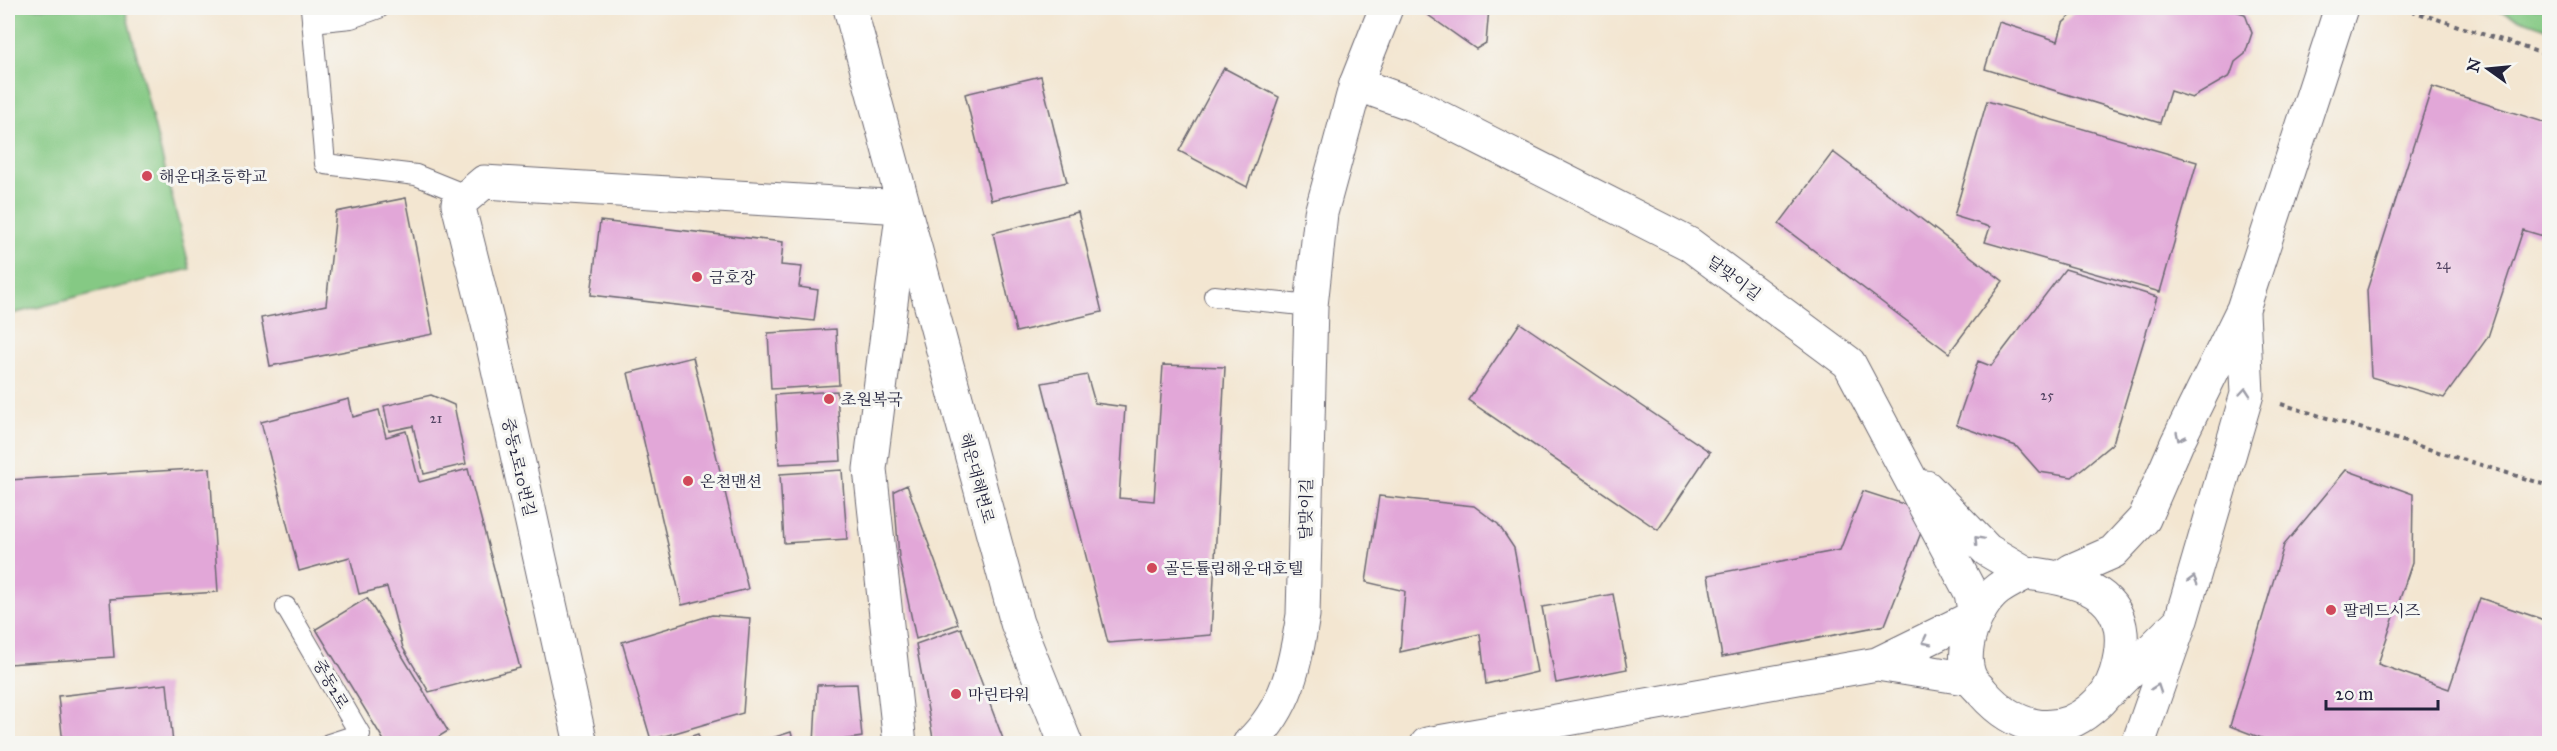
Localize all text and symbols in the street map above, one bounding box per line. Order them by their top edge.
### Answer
north arrow [2458,39,2518,99]
text: N [2463,56,2485,74]
place label: 해운대초등학교 [159,167,267,186]
marker: 해운대초등학교 [140,169,154,183]
street label: 달맞이길 [1704,252,1764,304]
house number: 24 [2436,256,2452,273]
place label: 금호장 [709,268,756,287]
marker: 금호장 [690,270,704,284]
house number: 25 [2040,387,2054,404]
one-way arrow [2238,387,2251,397]
place label: 초원복국 [841,390,903,409]
marker: 초원복국 [822,392,836,406]
house number: 21 [430,410,443,427]
street label: 중동2로10번길 [498,416,540,518]
street label: 해운대해변로 [956,431,998,526]
one-way arrow [2175,431,2187,442]
place label: 온천맨션 [700,472,762,491]
marker: 온천맨션 [681,474,695,488]
street label: 달맞이길 [1296,478,1316,540]
one-way arrow [1974,537,1985,547]
place label: 골든튤립해운대호텔 [1164,559,1303,578]
marker: 골든튤립해운대호텔 [1145,561,1159,575]
one-way arrow [2186,575,2198,585]
place label: 팔레드시즈 [2343,601,2421,620]
marker: 팔레드시즈 [2324,603,2338,617]
one-way arrow [1922,634,1932,645]
street label: 중동2로 [309,656,353,713]
scale bar [2326,673,2438,711]
one-way arrow [2150,683,2163,694]
text: 20 m [2335,683,2373,705]
place label: 마린타워 [968,685,1030,704]
marker: 마린타워 [949,687,963,701]

